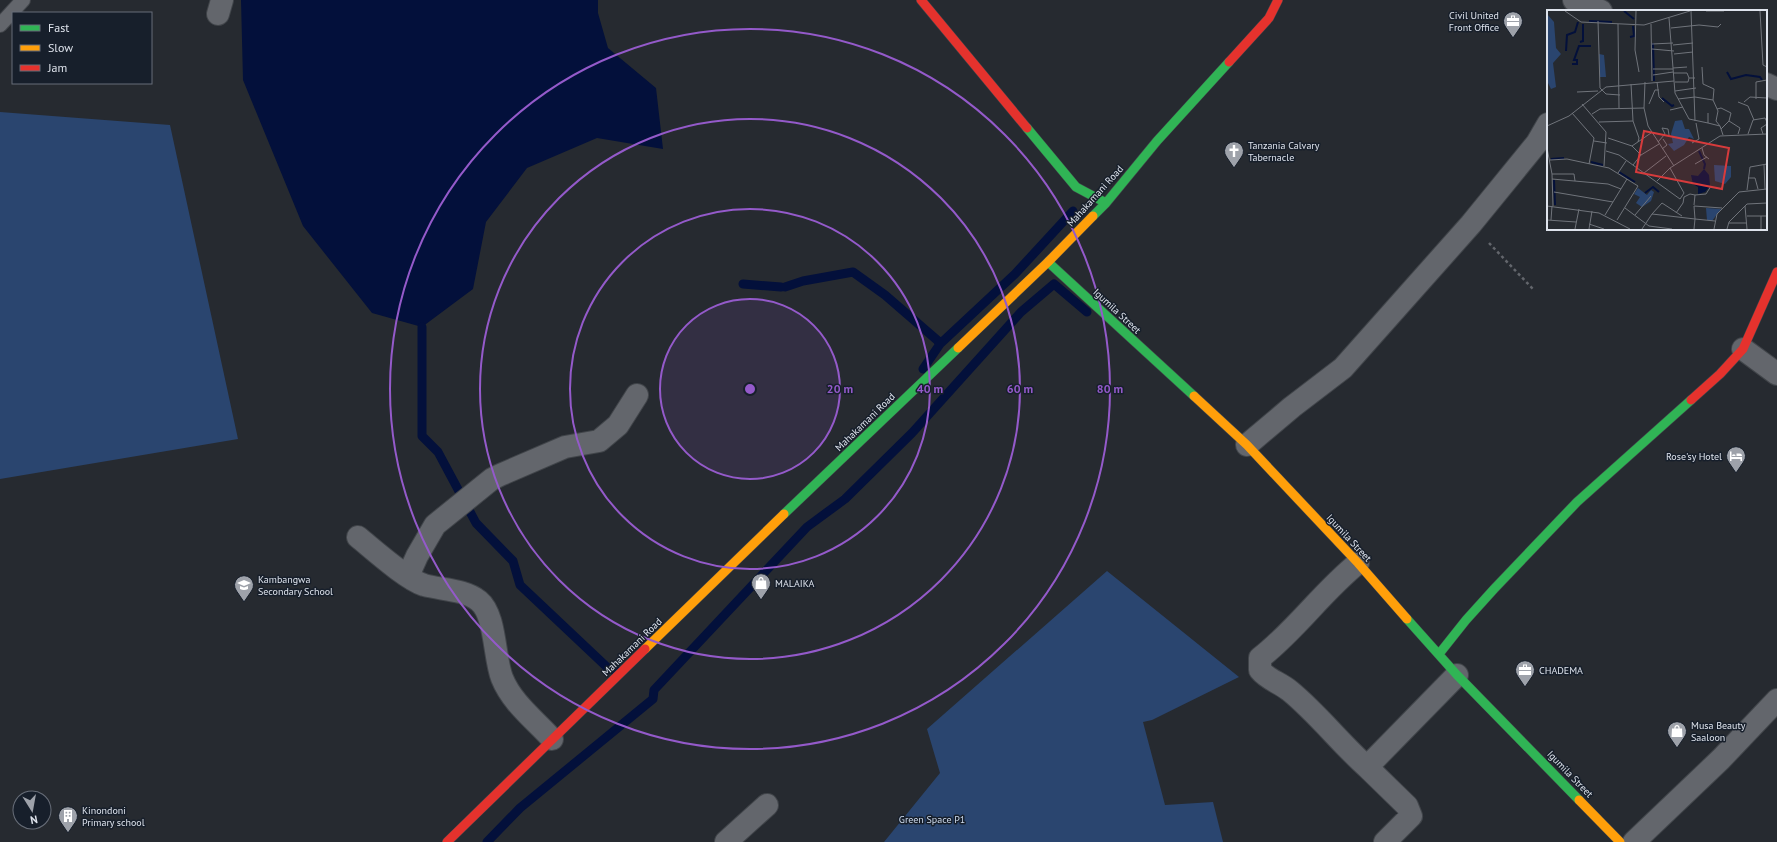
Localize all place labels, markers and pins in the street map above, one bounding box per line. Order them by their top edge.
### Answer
place label: Civil United Front Office [1449,9,1499,34]
office icon: Civil United Front Office [1502,10,1524,38]
place label: Tanzania Calvary Tabernacle [1248,139,1320,164]
church icon: Tanzania Calvary Tabernacle [1223,140,1245,168]
centre of rings [743,382,757,396]
hotel icon: Rose'sy Hotel [1725,445,1747,473]
place label: Rose'sy Hotel [1666,450,1722,463]
shop icon: MALAIKA [750,572,772,600]
place label: Kambangwa Secondary School [258,573,333,598]
school or university icon: Kambangwa Secondary School [233,574,255,602]
place label: MALAIKA [775,577,815,590]
office icon: CHADEMA [1514,659,1536,687]
place label: CHADEMA [1539,664,1583,677]
place label: Musa Beauty Saaloon [1691,719,1746,744]
shop icon: Musa Beauty Saaloon [1666,720,1688,748]
place label: Kinondoni Primary school [82,804,145,829]
building icon: Kinondoni Primary school [57,805,79,833]

